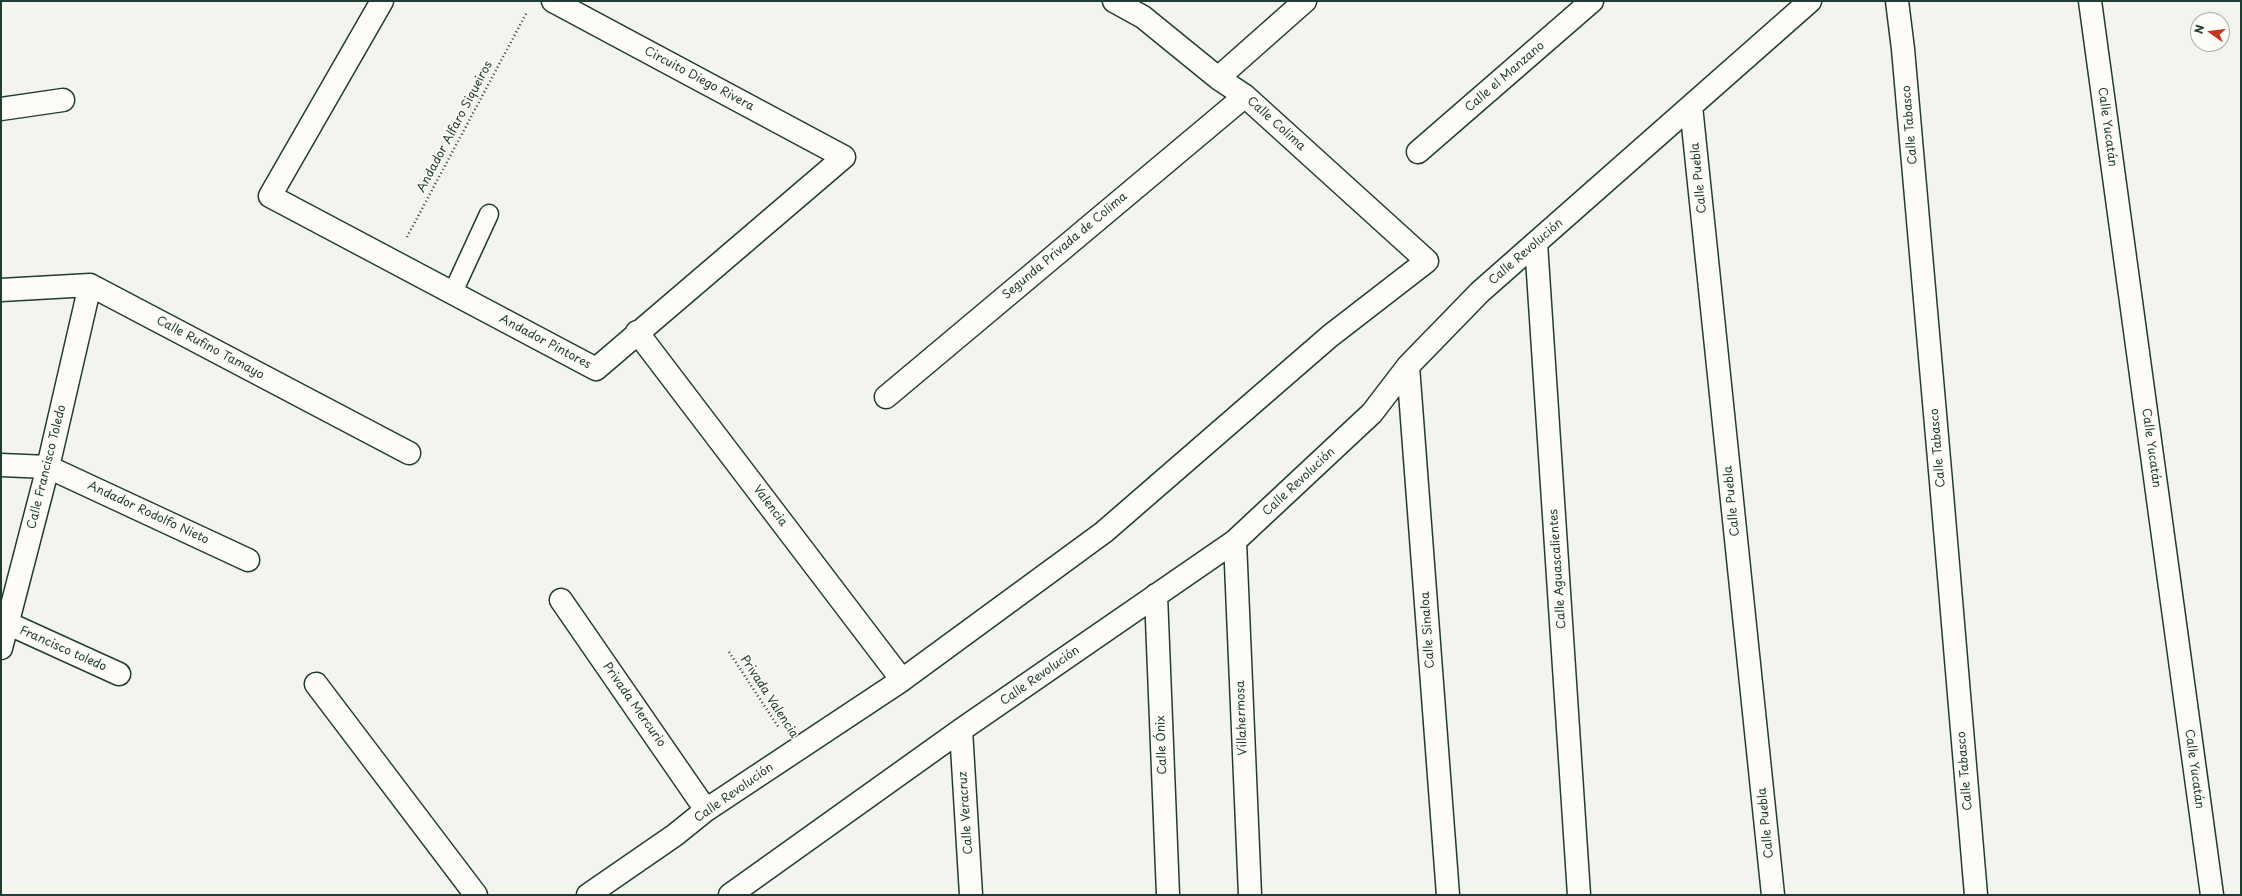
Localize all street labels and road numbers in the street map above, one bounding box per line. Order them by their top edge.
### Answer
street label: Calle el Manzano [1462,39,1548,115]
street label: Circuito Diego Rivera [642,44,756,114]
street label: Andador Alfaro Siqueiros [414,59,496,195]
street label: Calle Tabasco [1899,85,1921,165]
street label: Calle Yucatán [2094,86,2120,168]
street label: Calle Colima [1244,94,1308,154]
street label: Calle Puebla [1688,142,1710,214]
street label: Segunda Privada de Colima [1000,190,1130,302]
street label: Calle Revolución [1486,216,1566,288]
street label: Andador Pintores [497,312,593,372]
street label: Calle Rufino Tamayo [154,313,266,383]
street label: Calle Francisco Toledo [25,403,69,531]
street label: Calle Yucatán [2138,407,2164,489]
street label: Calle Tabasco [1927,408,1949,488]
street label: Calle Revolución [1260,445,1338,519]
street label: Calle Puebla [1721,465,1743,537]
street label: Andador Rodolfo Nieto [85,479,211,547]
street label: Valencia [750,483,790,529]
street label: Calle Aguascalientes [1547,509,1569,629]
street label: Calle Sinaloa [1418,591,1438,669]
street label: Francisco toledo [17,623,109,675]
street label: Calle Revolución [998,643,1082,709]
street label: Privada Valencia [737,653,801,741]
street label: Privada Mercurio [599,660,669,750]
street label: Villahermosa [1233,680,1251,756]
street label: Calle Ónix [1154,715,1170,775]
street label: Calle Yucatán [2181,728,2207,810]
street label: Calle Tabasco [1954,731,1976,811]
street label: Calle Revolución [692,760,776,826]
street label: Calle Veracruz [956,771,976,855]
street label: Calle Puebla [1755,787,1777,859]

